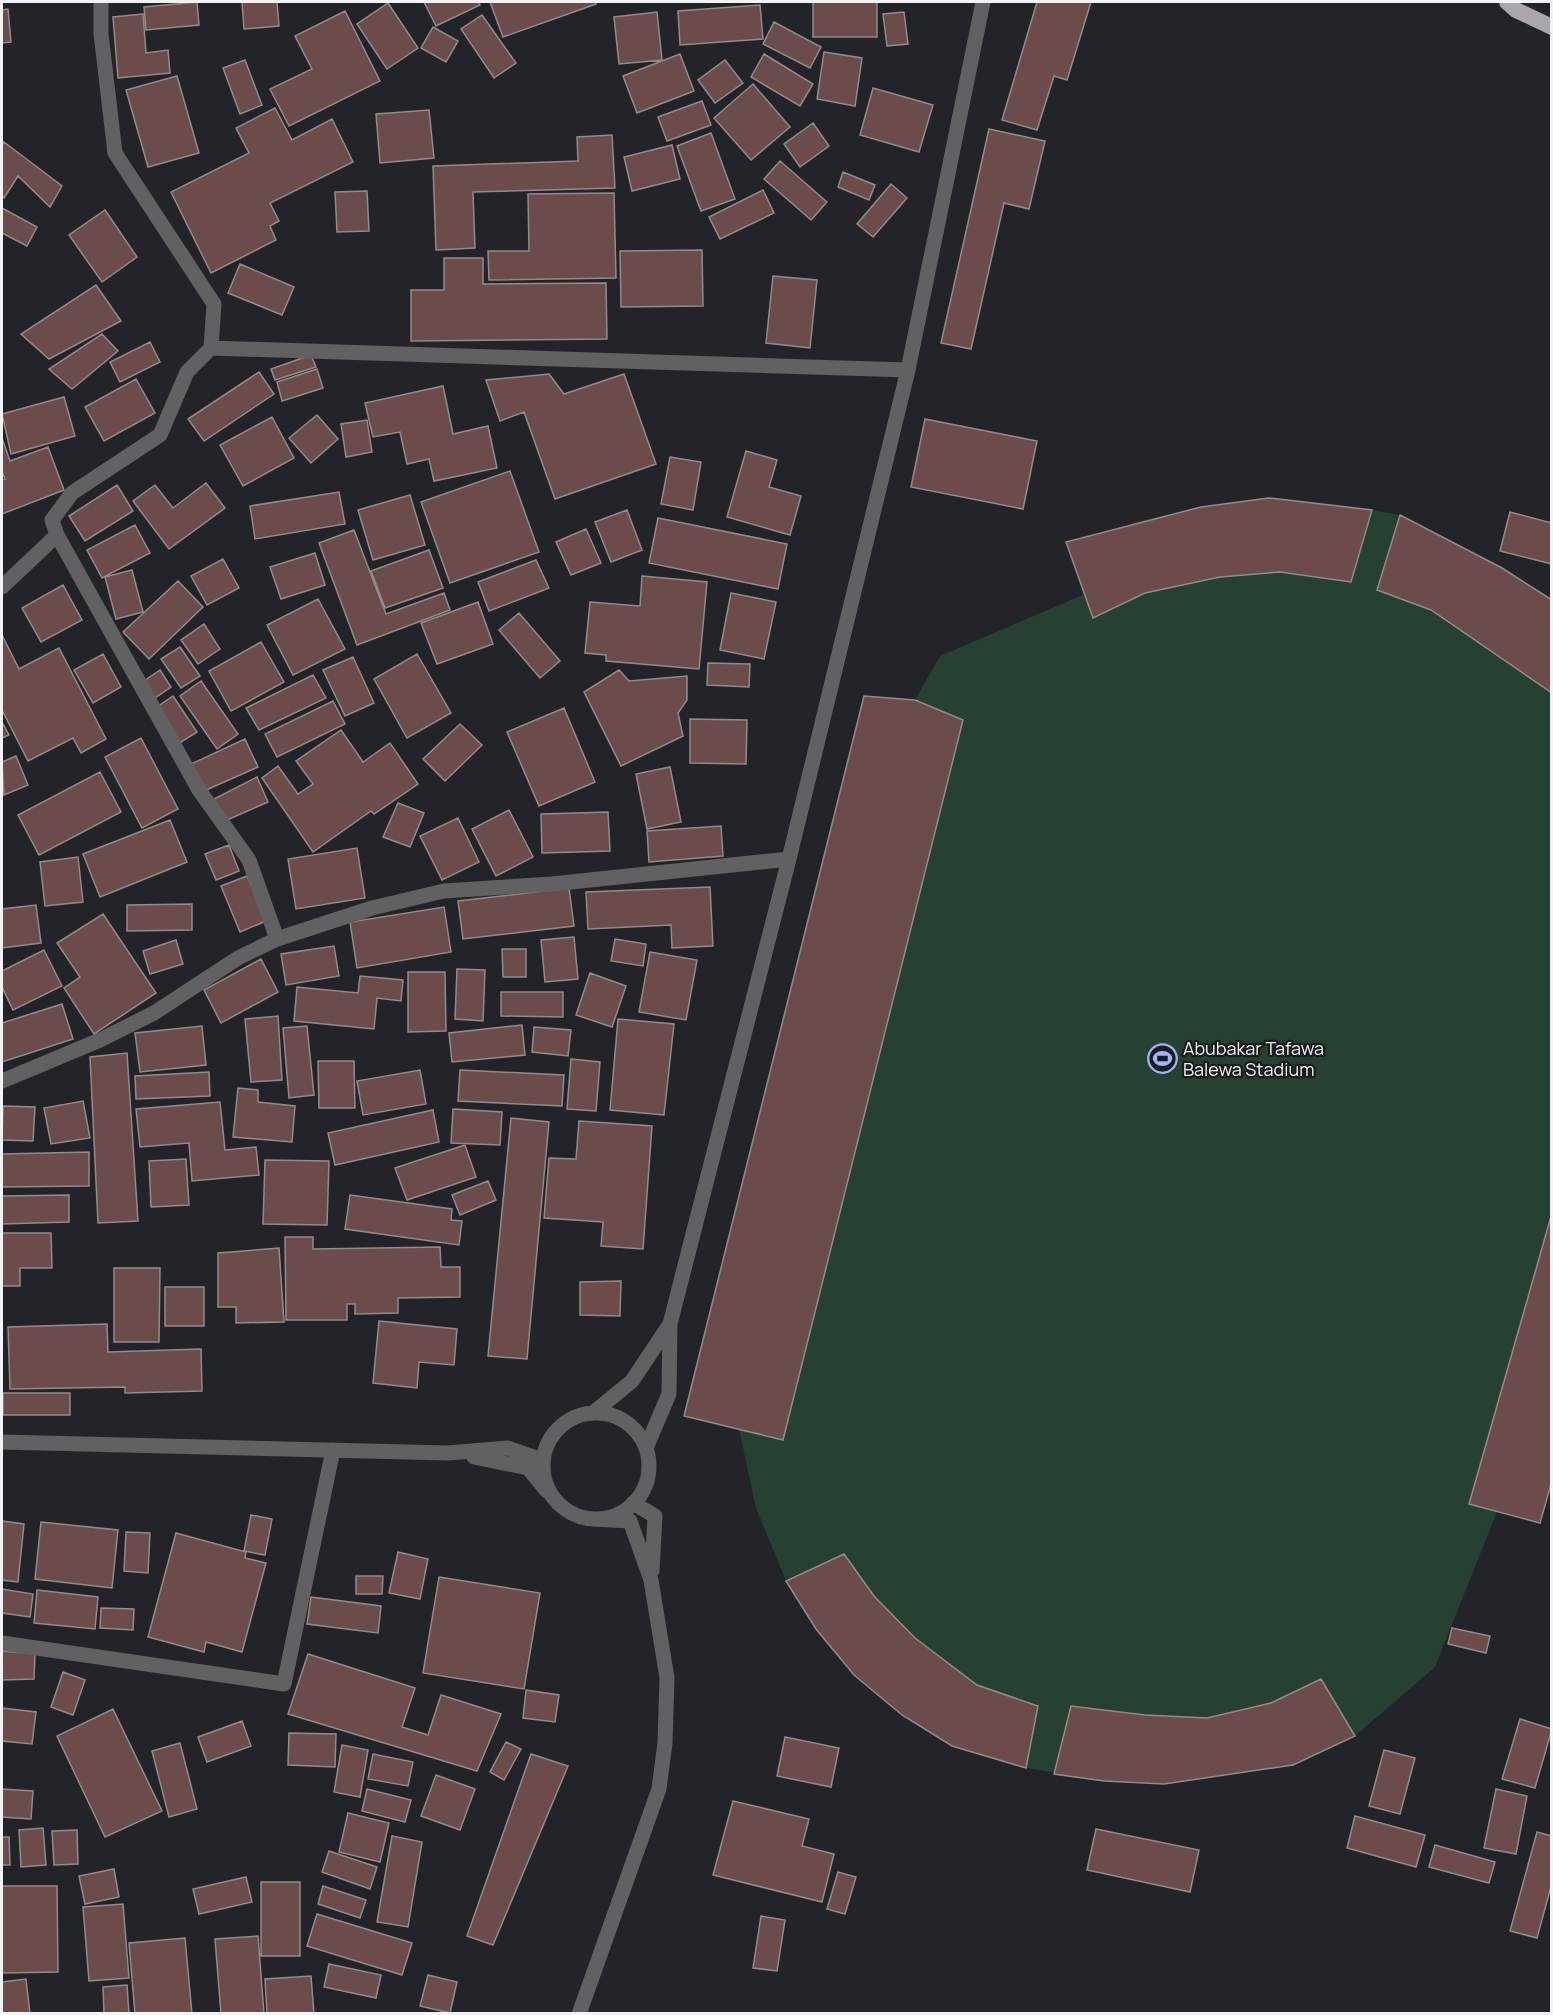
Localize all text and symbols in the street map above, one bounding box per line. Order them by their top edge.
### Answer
place label: Abubakar Tafawa Balewa Stadium [1183,1036,1324,1081]
sports icon: Abubakar Tafawa Balewa Stadium [1146,1042,1178,1074]

